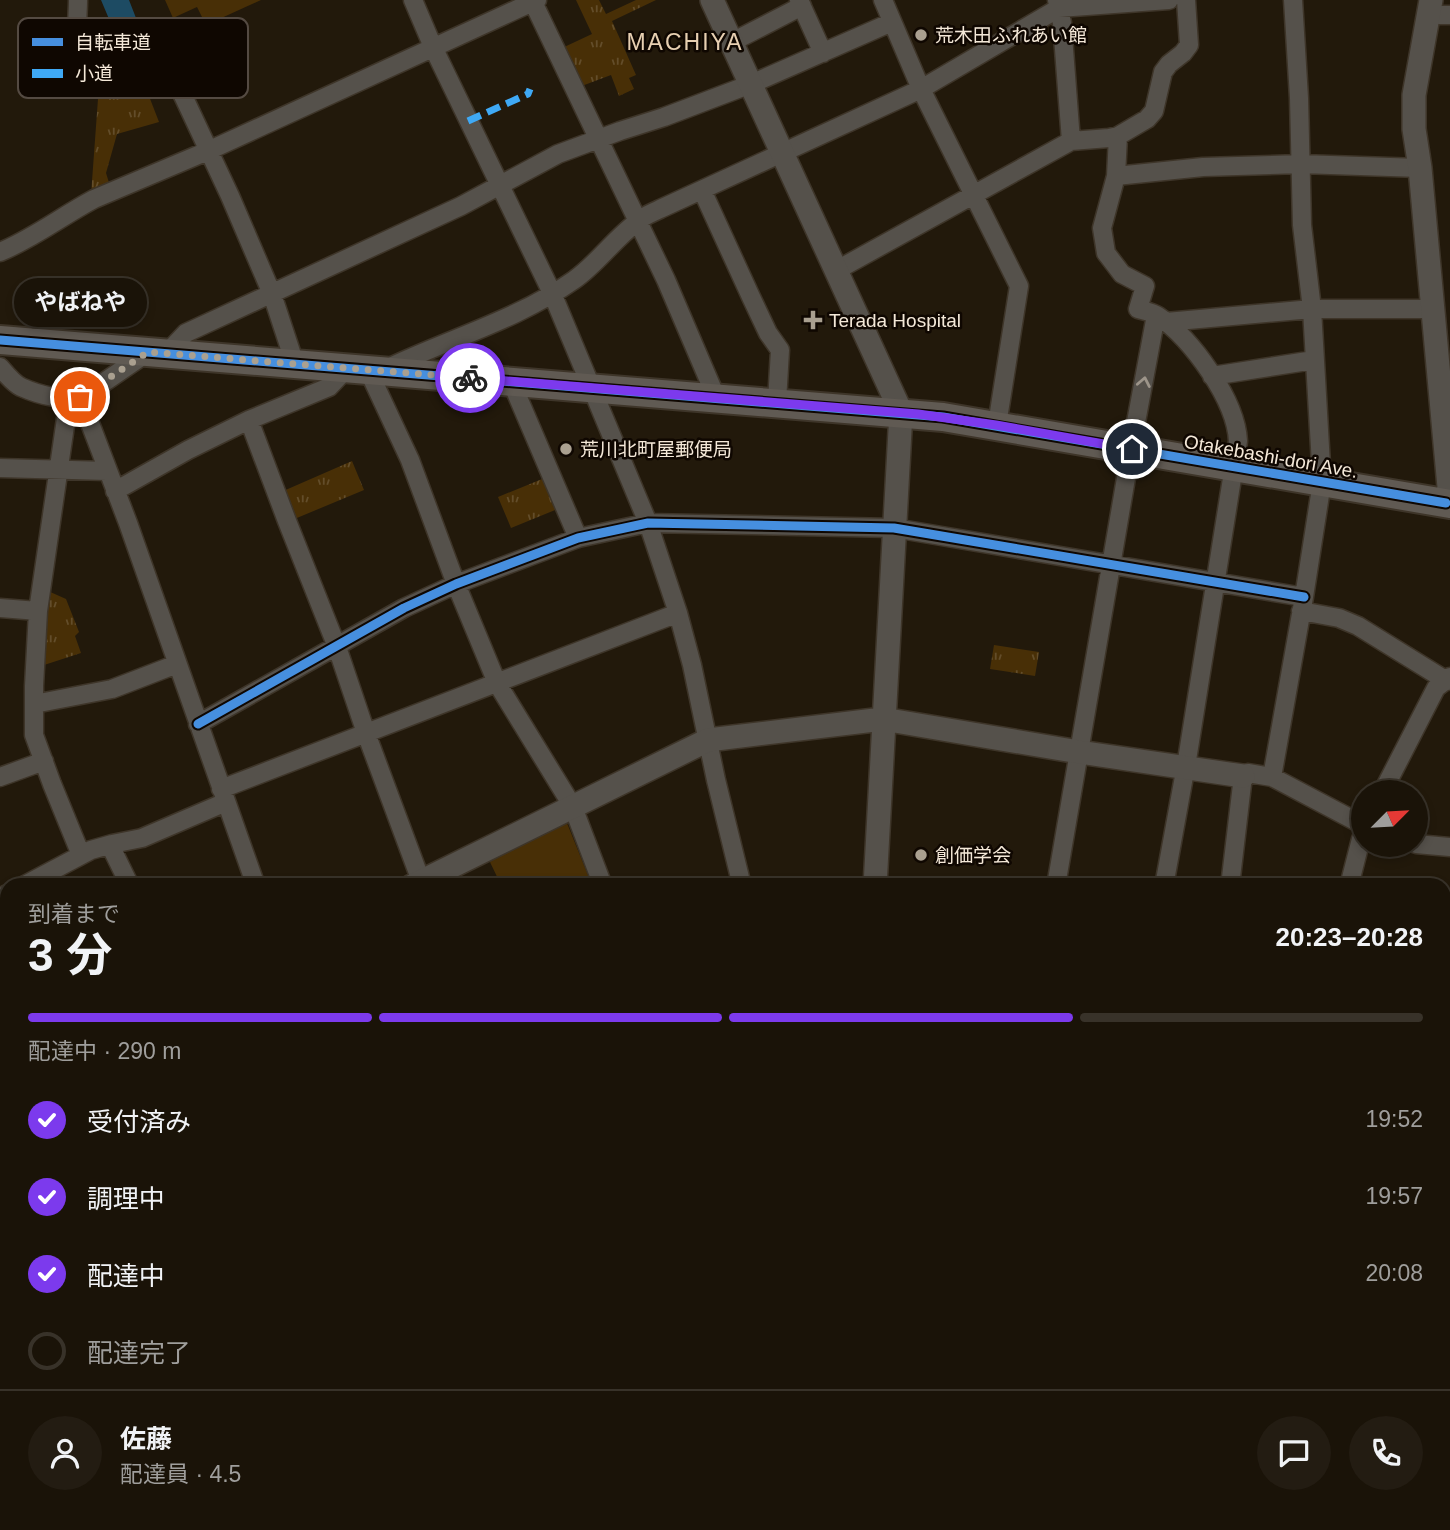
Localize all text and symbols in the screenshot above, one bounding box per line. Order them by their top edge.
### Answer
legend [18,18,248,98]
place label: 荒木田ふれあい館 [935,25,1087,46]
marker: 荒木田ふれあい館 [913,27,929,43]
district label: MACHIYA [626,29,744,55]
text: 自転車道 [75,32,151,53]
text: 小道 [75,63,113,84]
callout: やばねや [14,278,146,327]
text: やばねや [35,289,127,315]
marker: Terada Hospital [803,310,823,330]
place label: Terada Hospital [829,310,961,331]
courier [435,343,505,413]
icon: bike [451,359,489,397]
pin [50,367,110,427]
one-way arrow [1136,376,1151,388]
icon: bag [61,378,99,416]
pin [1102,419,1162,479]
icon: home [1113,430,1151,468]
street label: Otakebashi-dori Ave. [1182,431,1359,482]
place label: 荒川北町屋郵便局 [580,439,732,460]
marker: 荒川北町屋郵便局 [558,441,574,457]
north arrow [1351,780,1428,858]
map controls [1351,780,1428,857]
place label: 創価学会 [935,845,1011,866]
marker: 創価学会 [913,847,929,863]
text: 到着まで [28,901,120,927]
text: 20:23–20:28 [1276,922,1423,952]
text: 3 分 [28,929,112,981]
text: 配達中 · 290 m [28,1038,181,1064]
icon: check [28,1101,66,1139]
text: 19:52 [1365,1106,1423,1132]
text: 受付済み [87,1107,191,1137]
icon: check [28,1178,66,1216]
text: 19:57 [1365,1183,1423,1209]
text: 調理中 [87,1184,165,1214]
icon: check [28,1255,66,1293]
text: 20:08 [1365,1260,1423,1286]
text: 配達中 [87,1261,165,1291]
text: 配達完了 [87,1338,191,1368]
button: person [28,1416,102,1490]
button: chat [1257,1416,1331,1490]
button: phone [1349,1416,1423,1490]
text: 佐藤 [120,1424,172,1454]
text: 配達員 · 4.5 [120,1461,241,1487]

